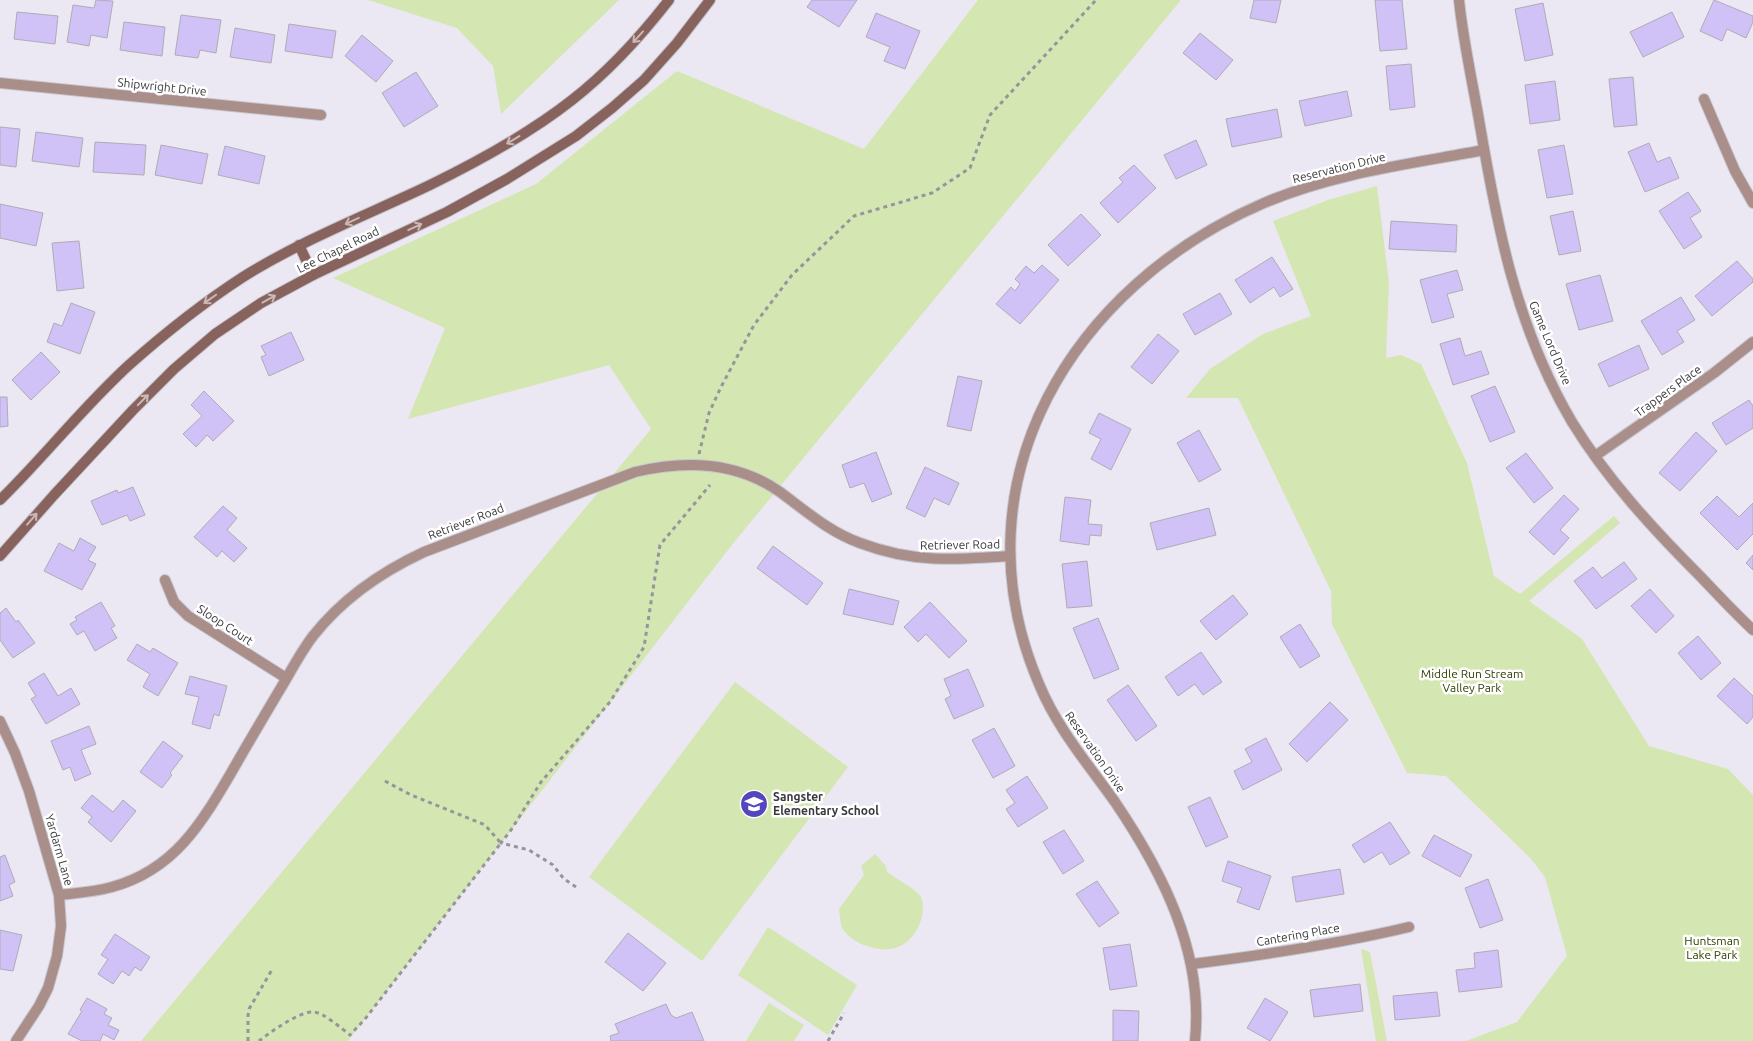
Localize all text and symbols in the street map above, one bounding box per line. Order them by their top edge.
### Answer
one-way arrow [632,31,644,44]
street label: Shipwright Drive [117,75,207,98]
one-way arrow [506,135,520,145]
street label: Reservation Drive [1291,150,1387,185]
one-way arrow [345,216,360,226]
one-way arrow [407,222,422,231]
street label: Lee Chapel Road [295,224,381,275]
one-way arrow [203,294,217,304]
one-way arrow [261,294,276,303]
street label: Game Lord Drive [1527,299,1574,387]
street label: Trappers Place [1632,362,1703,419]
one-way arrow [136,394,149,406]
street label: Retriever Road [426,501,506,542]
one-way arrow [27,513,38,526]
street label: Retriever Road [920,537,1000,552]
street label: Sloop Court [195,602,256,648]
park label: Middle Run Stream Valley Park [1421,667,1523,694]
street label: Reservation Drive [1063,709,1128,794]
school or university icon: Sangster Elementary School [739,789,769,819]
place label: Sangster Elementary School [773,790,879,817]
street label: Yardarm Lane [43,813,76,887]
street label: Cantering Place [1255,921,1341,948]
park label: Huntsman Lake Park [1684,934,1740,961]

